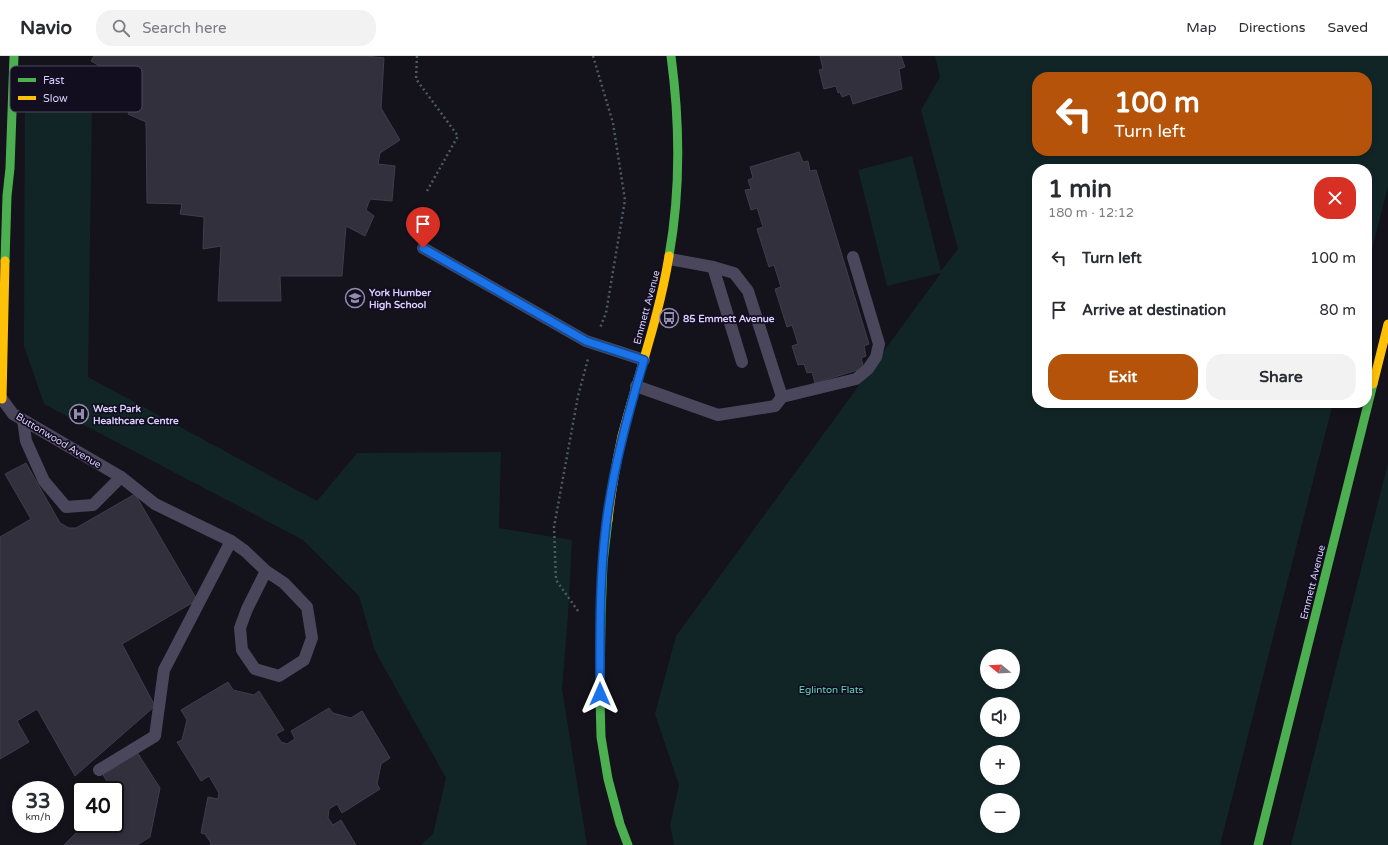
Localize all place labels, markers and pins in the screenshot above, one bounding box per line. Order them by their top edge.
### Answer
pin [406,207,440,248]
school or university icon: York Humber High School [344,287,366,309]
place label: York Humber High School [369,287,431,311]
bus stop icon: 85 Emmett Avenue [658,307,680,329]
place label: 85 Emmett Avenue [683,313,775,325]
hospital icon: West Park Healthcare Centre [68,403,90,425]
place label: West Park Healthcare Centre [93,403,179,427]

